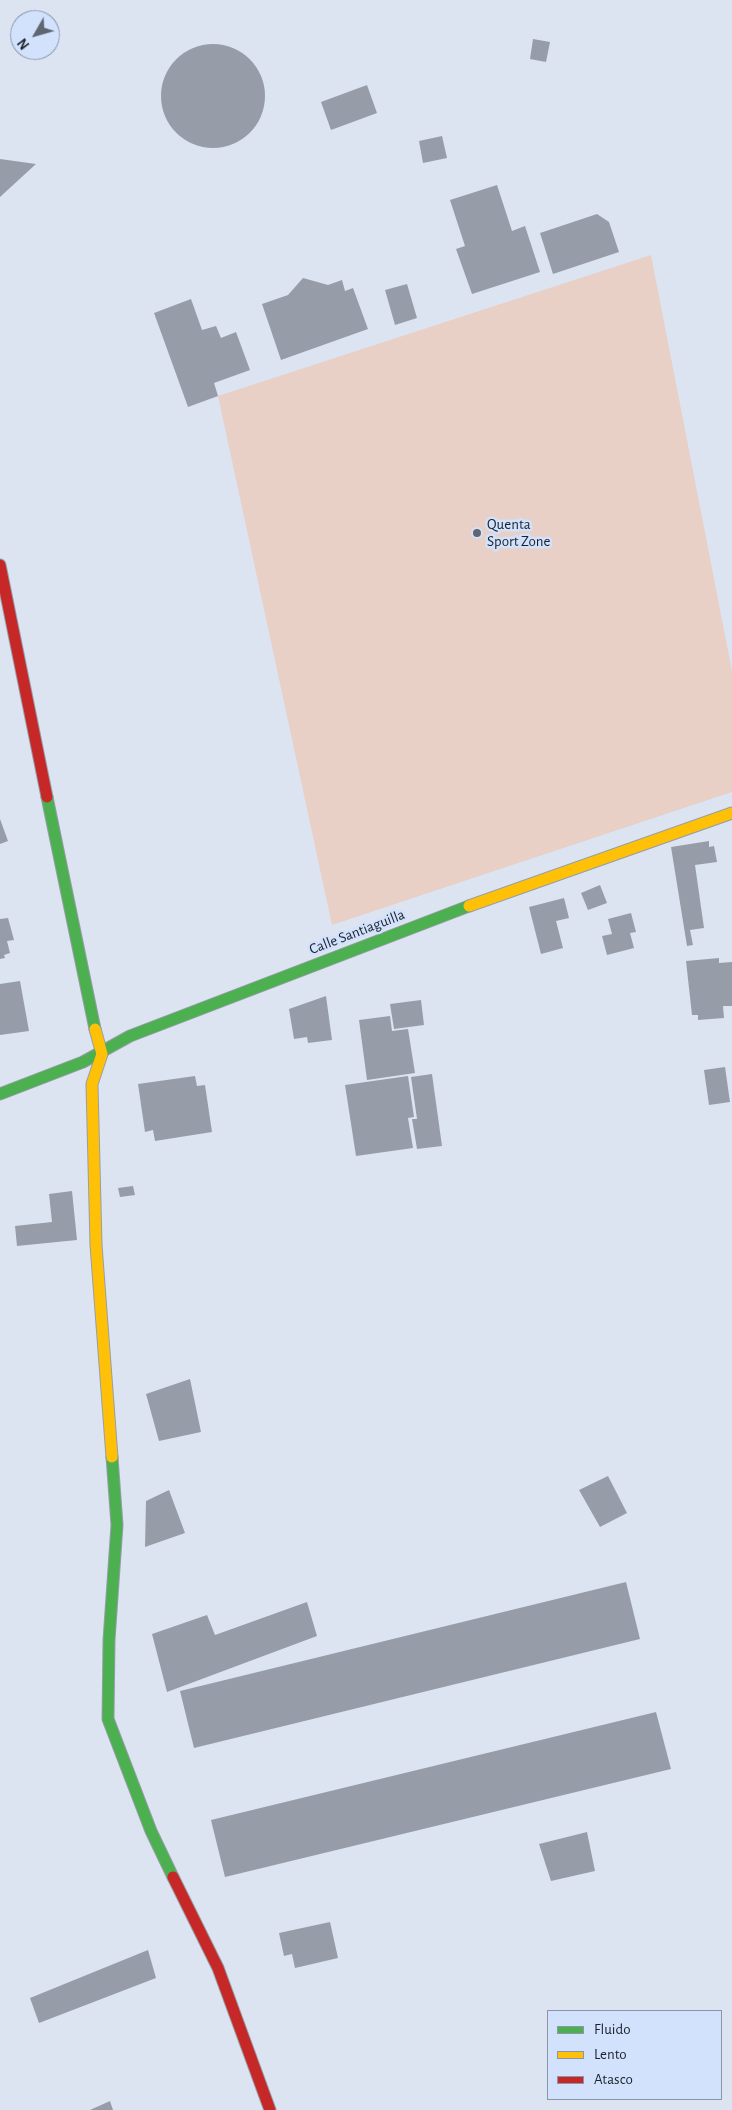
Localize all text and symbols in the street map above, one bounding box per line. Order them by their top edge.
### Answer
north arrow [10,10,60,60]
text: N [15,35,32,52]
place label: Quenta Sport Zone [487,515,550,550]
marker: Quenta Sport Zone [471,527,483,539]
street label: Calle Santiaguilla [307,905,407,959]
legend [547,2010,722,2100]
text: Fluido [594,2022,631,2037]
text: Lento [594,2047,627,2062]
text: Atasco [594,2072,633,2087]

